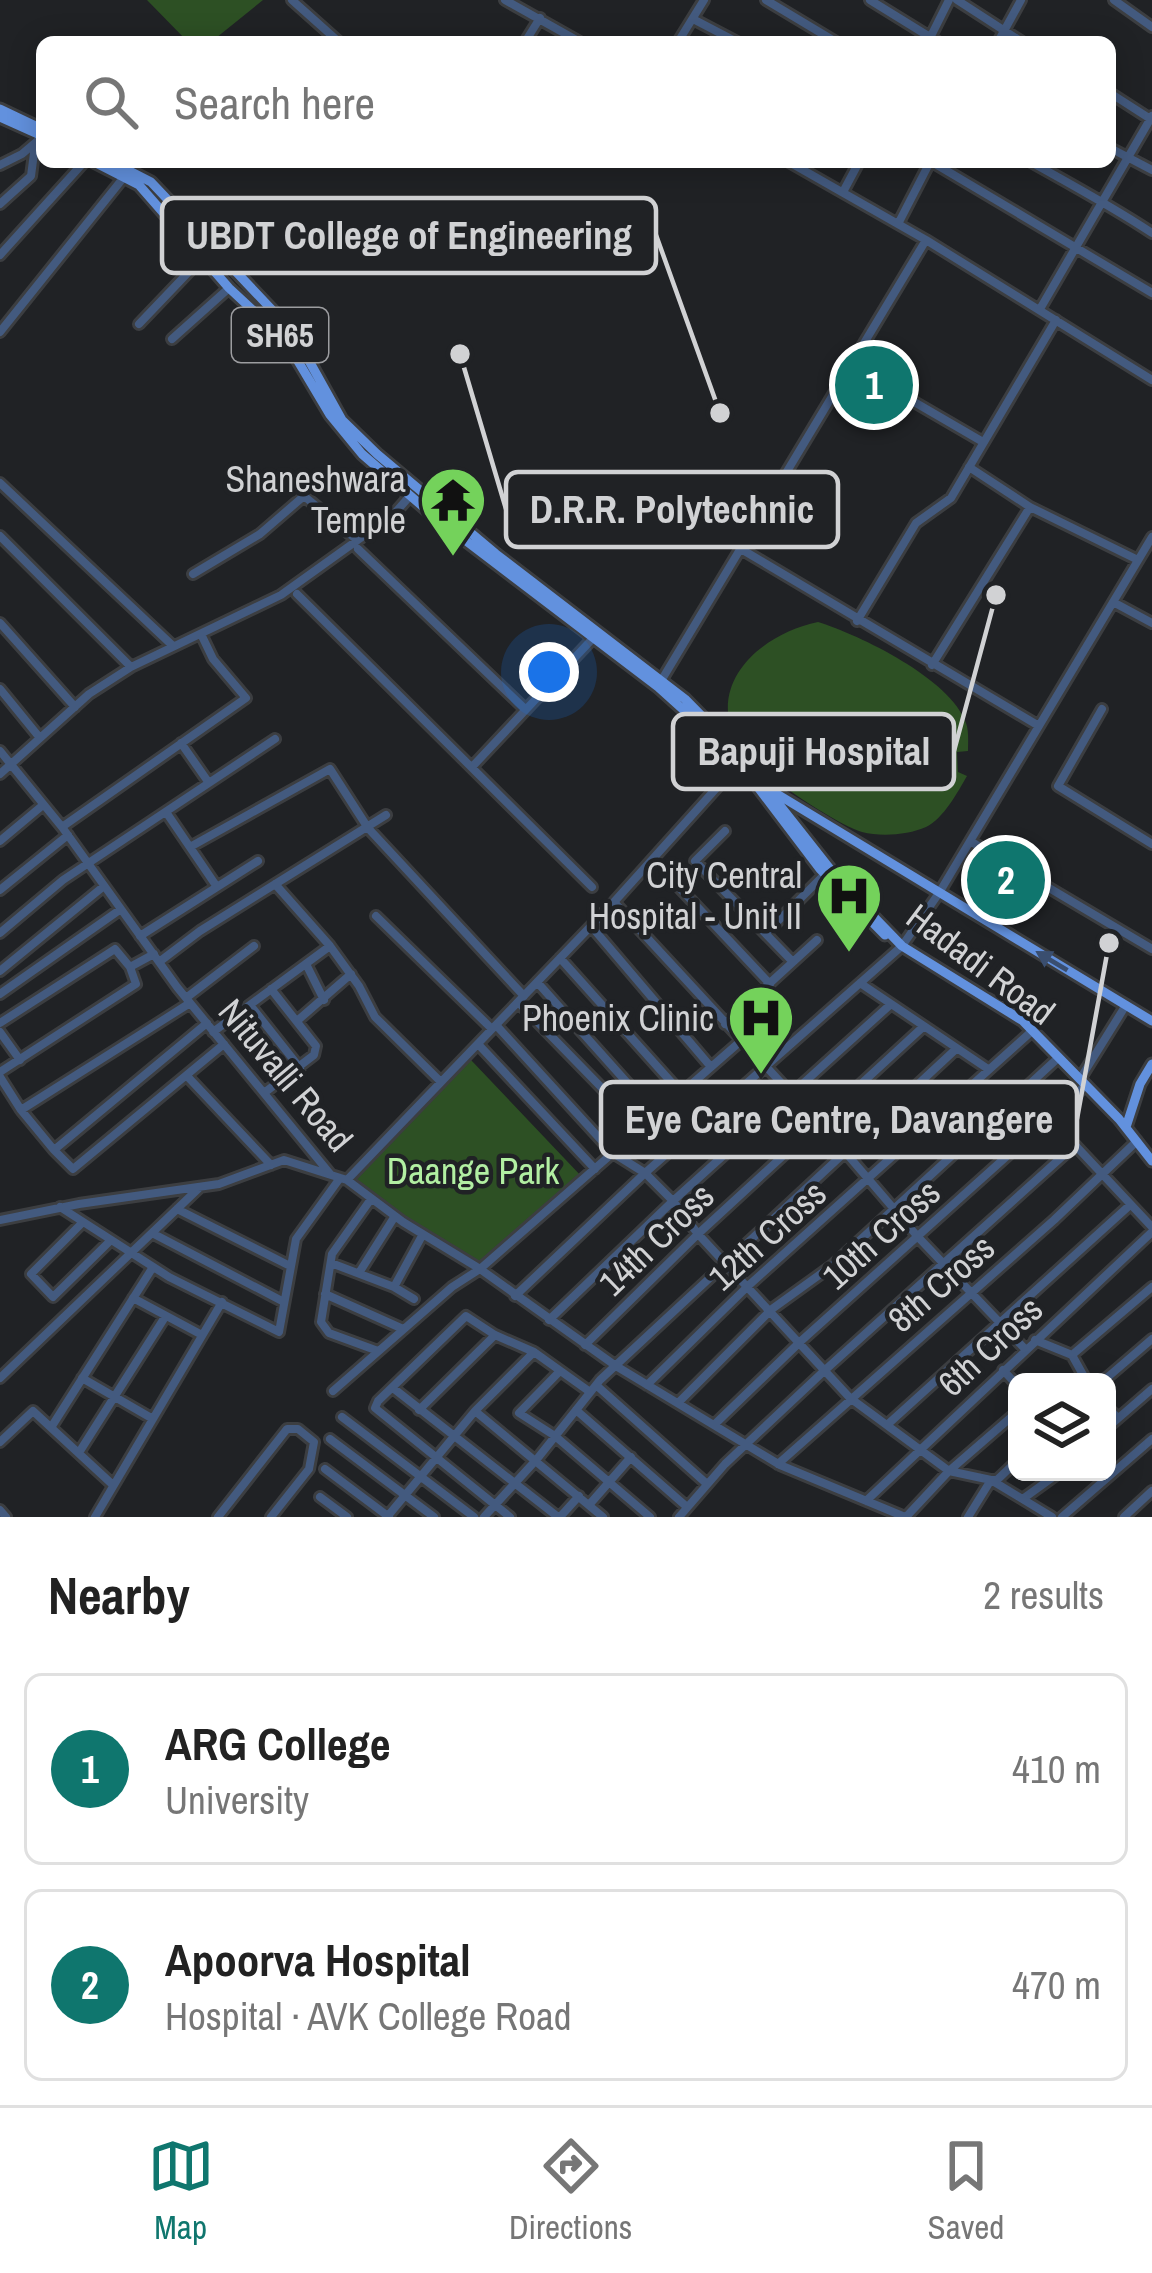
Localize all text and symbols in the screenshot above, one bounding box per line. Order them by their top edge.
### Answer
search box [36,36,1116,168]
icon: search [78,69,144,135]
text: Search here [174,72,375,133]
callout: UBDT College of Engineering [162,198,656,273]
text: UBDT College of Engineering [186,209,632,261]
road number: SH65 [232,308,328,362]
pin: 1 [835,340,913,430]
place label: Shaneshwara Temple [225,455,406,544]
temple icon: Shaneshwara Temple [418,465,488,559]
callout: D.R.R. Polytechnic [506,472,838,547]
text: D.R.R. Polytechnic [530,483,814,535]
your location [519,642,579,702]
callout: Bapuji Hospital [673,714,954,789]
text: Bapuji Hospital [698,725,930,777]
pin: 2 [967,835,1045,925]
place label: City Central Hospital - Unit II [589,851,802,940]
hospital icon: City Central Hospital - Unit II [814,861,884,955]
street label: Hadadi Road [897,892,1065,1036]
one-way arrow [1035,951,1069,972]
hospital icon: Phoenix Clinic [726,983,796,1077]
street label: Nituvalli Road [208,989,364,1161]
place label: Phoenix Clinic [522,994,714,1042]
callout: Eye Care Centre, Davangere [601,1082,1077,1157]
text: Eye Care Centre, Davangere [625,1093,1053,1145]
park label: Daange Park [387,1147,559,1195]
street label: 10th Cross [812,1168,950,1300]
street label: 12th Cross [698,1169,836,1301]
street label: 14th Cross [588,1172,724,1306]
street label: 8th Cross [878,1223,1004,1343]
street label: 6th Cross [927,1285,1053,1407]
map controls [1008,1373,1116,1481]
button: layers [1008,1373,1116,1481]
text: Nearby [48,1561,190,1630]
text: 2 results [983,1569,1104,1621]
text: ARG College [165,1713,391,1774]
text: 1 [81,1743,99,1795]
text: 410 m [1012,1743,1101,1795]
text: University [165,1774,309,1826]
text: Apoorva Hospital [165,1929,471,1990]
text: 2 [81,1959,99,2011]
text: 470 m [1012,1959,1101,2011]
text: Hospital · AVK College Road [165,1990,572,2042]
tab: Map [148,2133,214,2249]
tab: Directions [509,2133,632,2249]
tab: Saved [928,2133,1004,2249]

